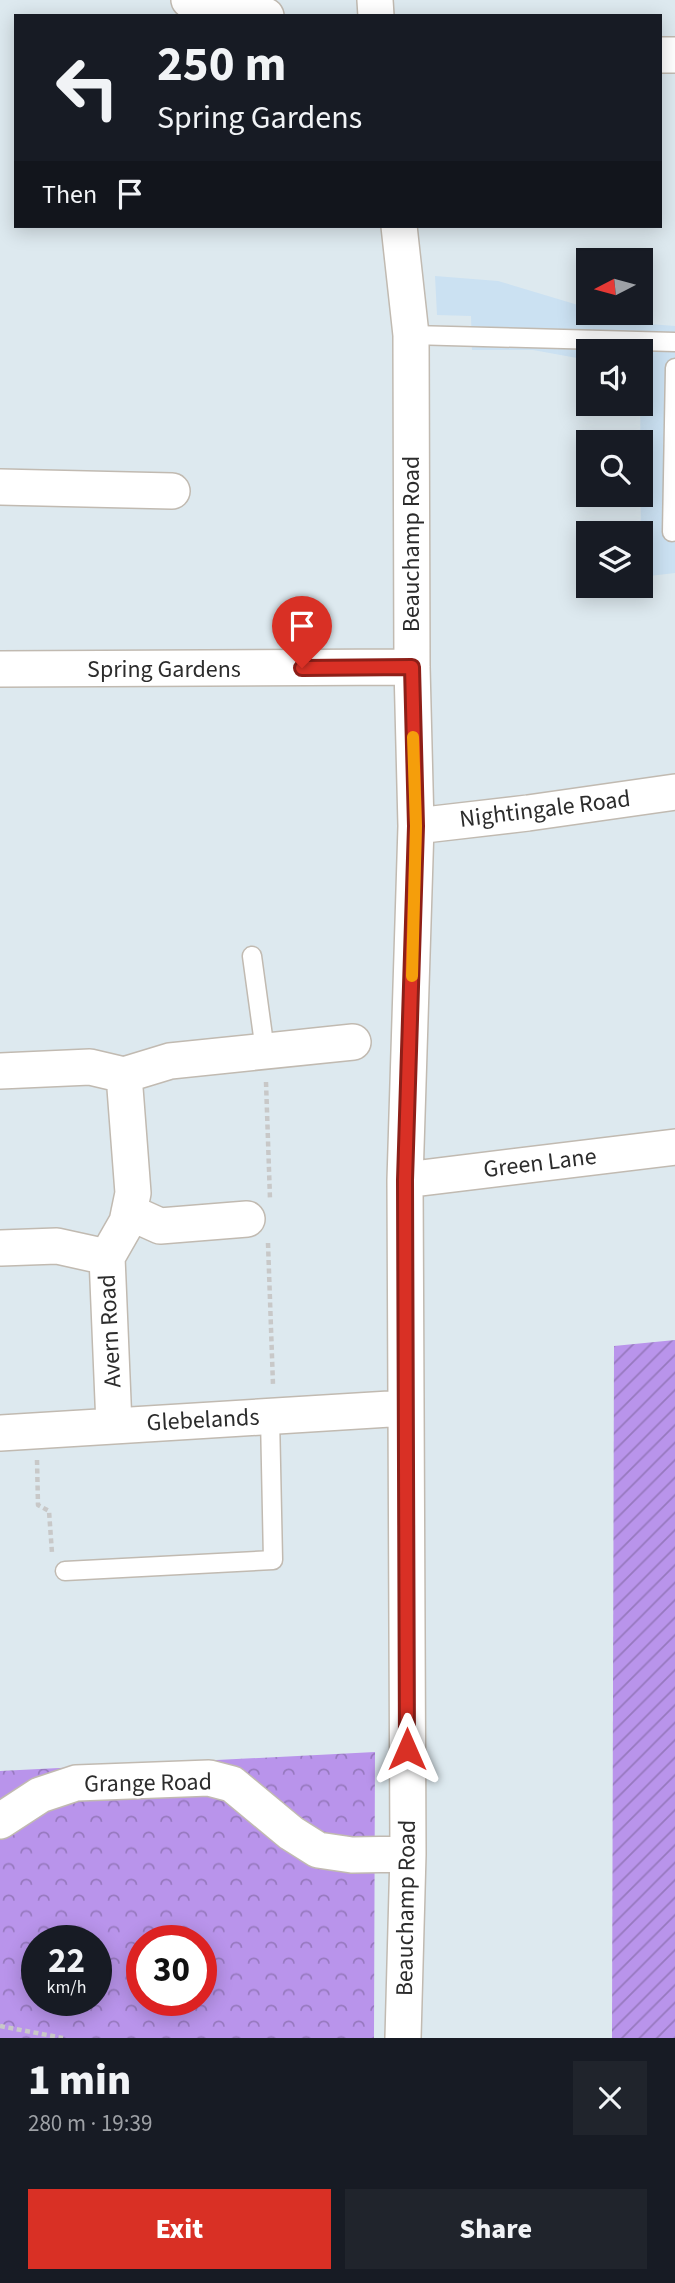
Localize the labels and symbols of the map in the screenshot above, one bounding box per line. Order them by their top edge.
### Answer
north arrow [576,248,653,326]
street label: Beauchamp Road [394,456,429,632]
pin [272,596,332,668]
street label: Spring Gardens [87,652,241,687]
street label: Nightingale Road [458,781,632,837]
street label: Green Lane [482,1139,598,1187]
street label: Avern Road [90,1273,130,1389]
street label: Glebelands [146,1400,260,1440]
position arrow [370,1712,444,1786]
street label: Grange Road [84,1764,212,1802]
street label: Beauchamp Road [387,1819,425,1997]
speed limit sign: 30 [126,1925,217,2016]

